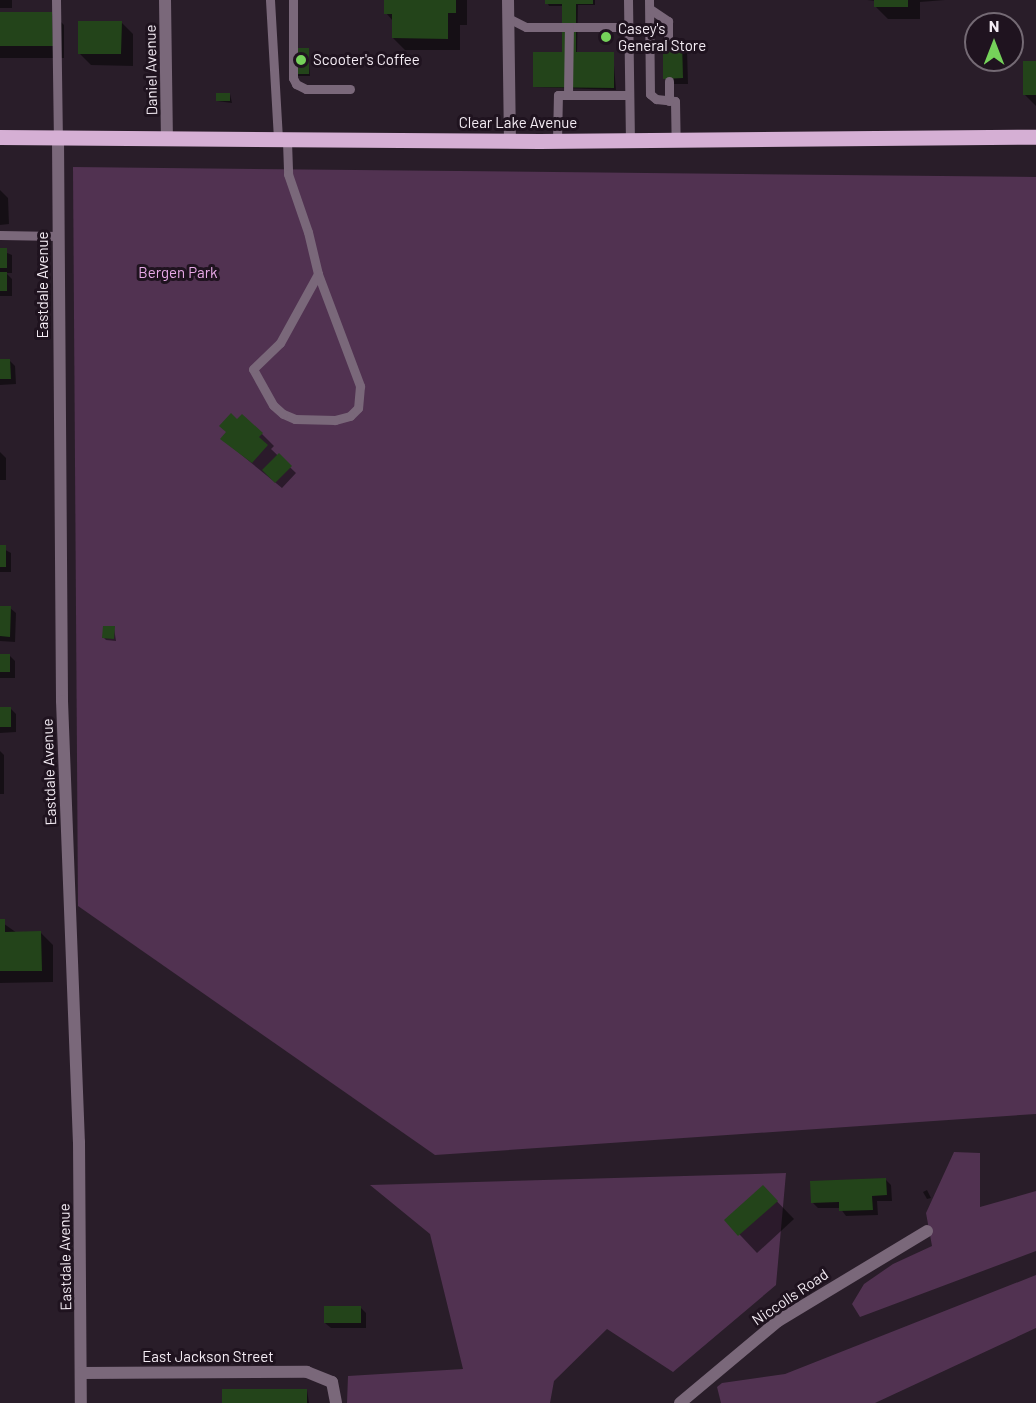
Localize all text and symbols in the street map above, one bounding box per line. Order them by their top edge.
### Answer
north arrow [964,12,1024,72]
text: N [989,16,999,35]
place label: Casey's General Store [618,19,706,54]
street label: Daniel Avenue [141,24,161,116]
marker: Casey's General Store [599,30,613,44]
place label: Scooter's Coffee [313,51,420,69]
marker: Scooter's Coffee [294,53,308,67]
street label: Clear Lake Avenue [459,114,577,132]
street label: Eastdale Avenue [34,231,52,339]
park label: Bergen Park [138,264,218,282]
street label: Eastdale Avenue [38,718,60,826]
street label: Eastdale Avenue [55,1203,75,1311]
street label: Niccolls Road [749,1265,831,1329]
street label: East Jackson Street [142,1348,274,1366]

